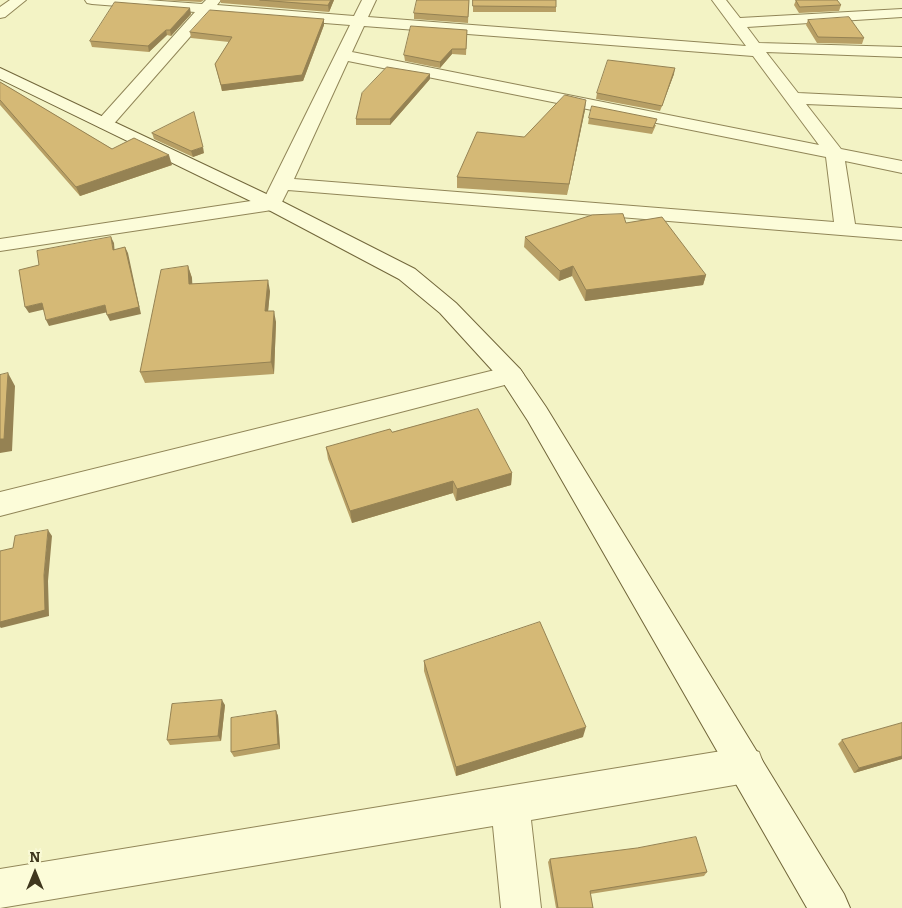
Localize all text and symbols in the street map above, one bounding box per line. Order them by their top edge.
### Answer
north arrow [10,848,60,898]
text: N [30,849,40,866]

